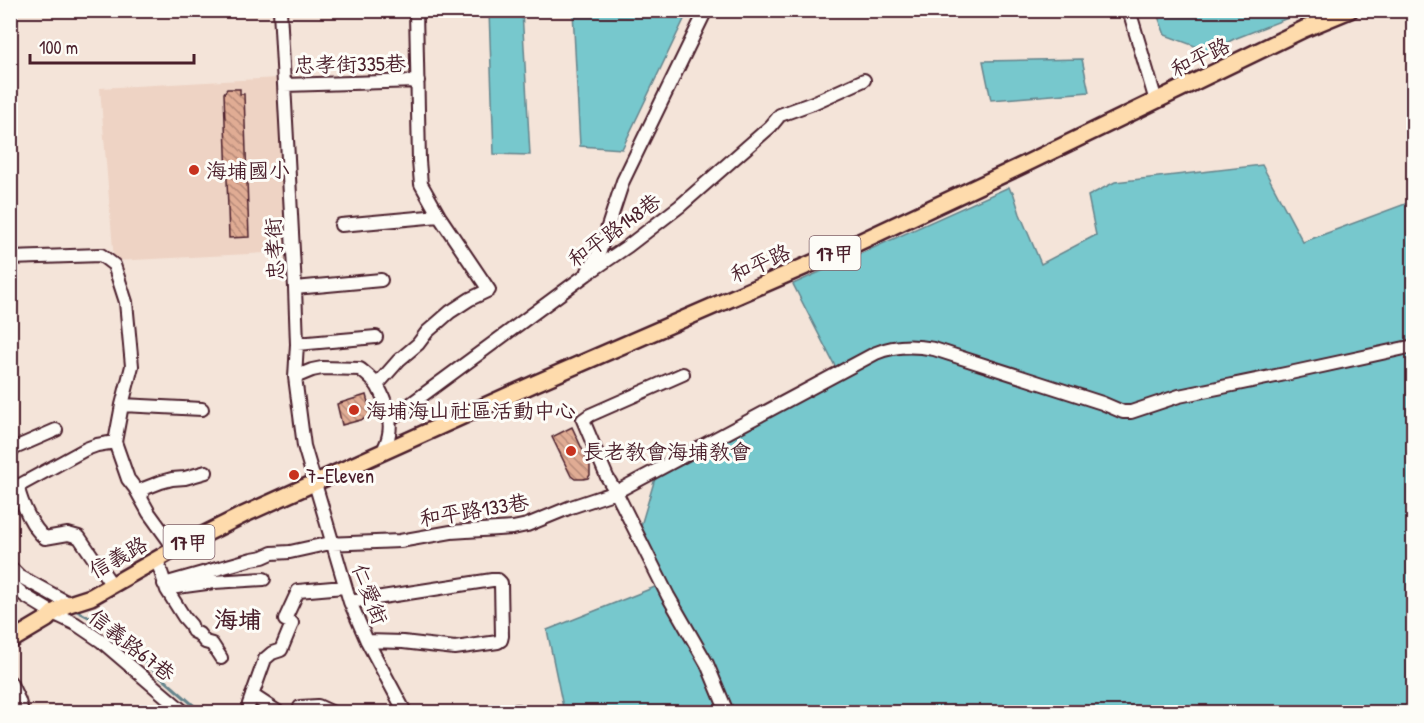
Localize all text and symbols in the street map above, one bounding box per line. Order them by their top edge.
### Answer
scale bar [30,27,194,65]
street label: 和平路 [1165,30,1235,84]
text: 100 m [39,35,78,60]
street label: 忠孝街335巷 [294,49,406,79]
place label: 海埔國小 [206,156,290,185]
marker: 海埔國小 [187,163,201,177]
street label: 和平路148巷 [562,186,666,274]
street label: 忠孝街 [258,217,290,281]
road number: 17甲 [810,236,860,270]
street label: 和平路 [725,237,795,289]
place label: 海埔海山社區活動中心 [366,396,576,425]
marker: 海埔海山社區活動中心 [347,403,361,417]
place label: 長老教會海埔教會 [583,437,751,466]
marker: 長老教會海埔教會 [564,444,578,458]
place label: 7-Eleven [306,461,374,490]
marker: 7-Eleven [287,468,301,482]
street label: 和平路133巷 [417,487,531,533]
road number: 17甲 [164,525,214,559]
street label: 信義路 [83,529,153,585]
street label: 仁愛街 [345,559,395,629]
street label: 信義路67巷 [83,602,181,688]
district label: 海埔 [214,603,262,635]

